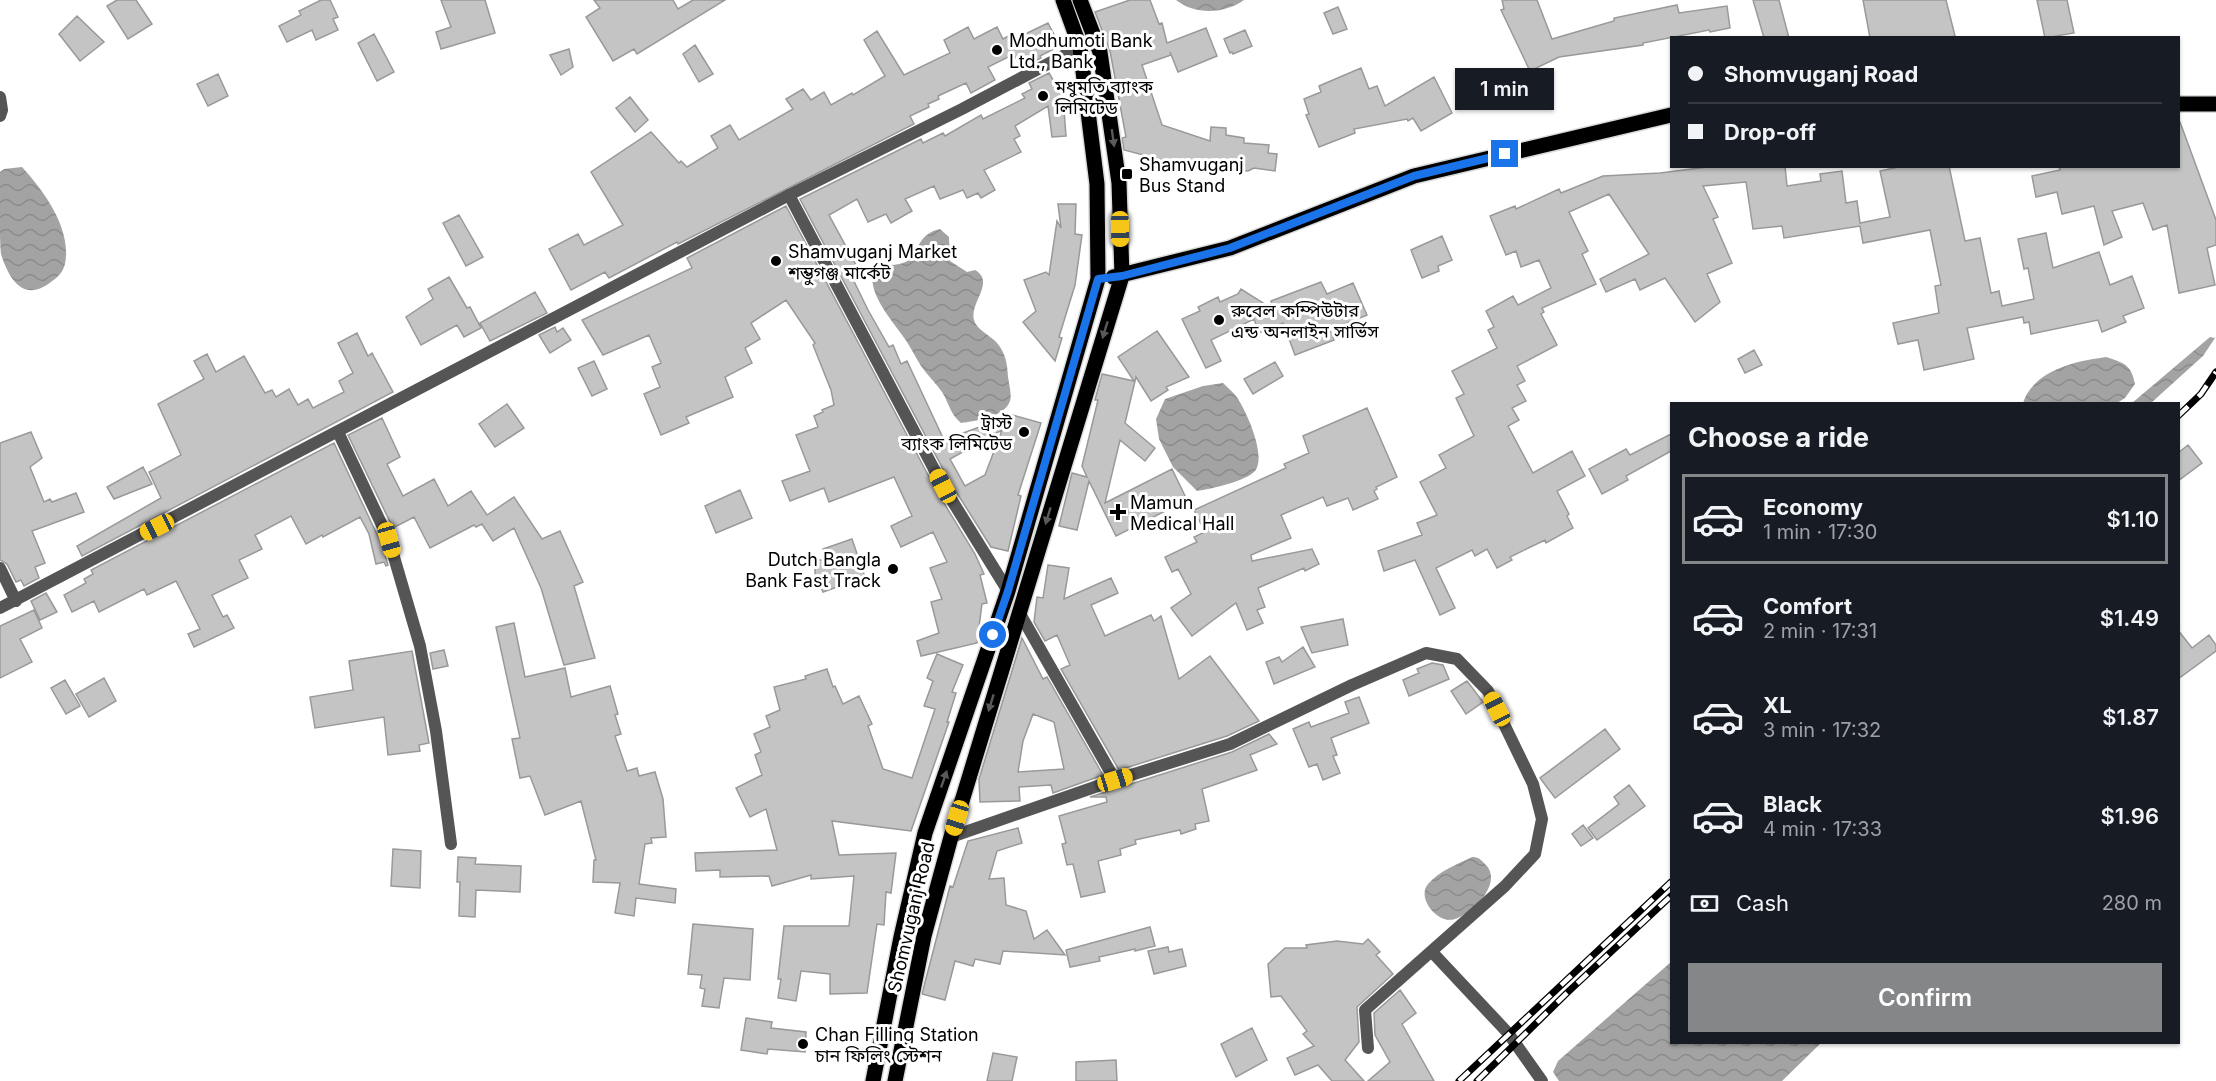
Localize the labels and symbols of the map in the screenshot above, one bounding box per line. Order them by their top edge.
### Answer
place label: Modhumoti Bank Ltd., Bank [1009,30,1153,72]
marker: Modhumoti Bank Ltd., Bank [990,43,1004,57]
callout: 1 min [1456,67,1555,109]
place label: মধুমতি ব্যাংক লিমিটেড [1054,76,1154,118]
marker: মধুমতি ব্যাংক লিমিটেড [1036,89,1050,103]
one-way arrow [1108,129,1117,148]
route end [1491,140,1518,167]
place label: Shamvuganj Bus Stand [1139,154,1244,196]
marker: Shamvuganj Bus Stand [1120,167,1134,181]
car [1111,211,1129,247]
place label: Shamvuganj Market শম্ভুগঞ্জ মার্কেট [787,241,957,285]
marker: Shamvuganj Market শম্ভুগঞ্জ মার্কেট [769,254,783,268]
place label: রুবেল কম্পিউটার এন্ড অনলাইন সার্ভিস [1230,300,1379,342]
marker: রুবেল কম্পিউটার এন্ড অনলাইন সার্ভিস [1212,313,1226,327]
one-way arrow [1100,321,1109,339]
place label: ট্রাস্ট ব্যাংক লিমিটেড [900,412,1013,454]
marker: ট্রাস্ট ব্যাংক লিমিটেড [1017,425,1031,439]
car [927,466,959,506]
place label: Mamun Medical Hall [1130,492,1234,534]
marker: Mamun Medical Hall [1111,505,1125,519]
one-way arrow [1043,507,1052,525]
car [137,511,177,543]
car [375,520,403,560]
place label: Dutch Bangla Bank Fast Track [745,549,881,591]
marker: Dutch Bangla Bank Fast Track [886,562,900,576]
route start [979,621,1006,648]
car [1481,689,1513,729]
one-way arrow [986,694,995,712]
car [1095,766,1135,794]
one-way arrow [940,770,950,788]
car [943,798,971,838]
street label: Shomvuganj Road [883,840,939,994]
place label: Chan Filling Station চান ফিলিং স্টেশন [814,1024,979,1066]
marker: Chan Filling Station চান ফিলিং স্টেশন [796,1037,810,1051]

